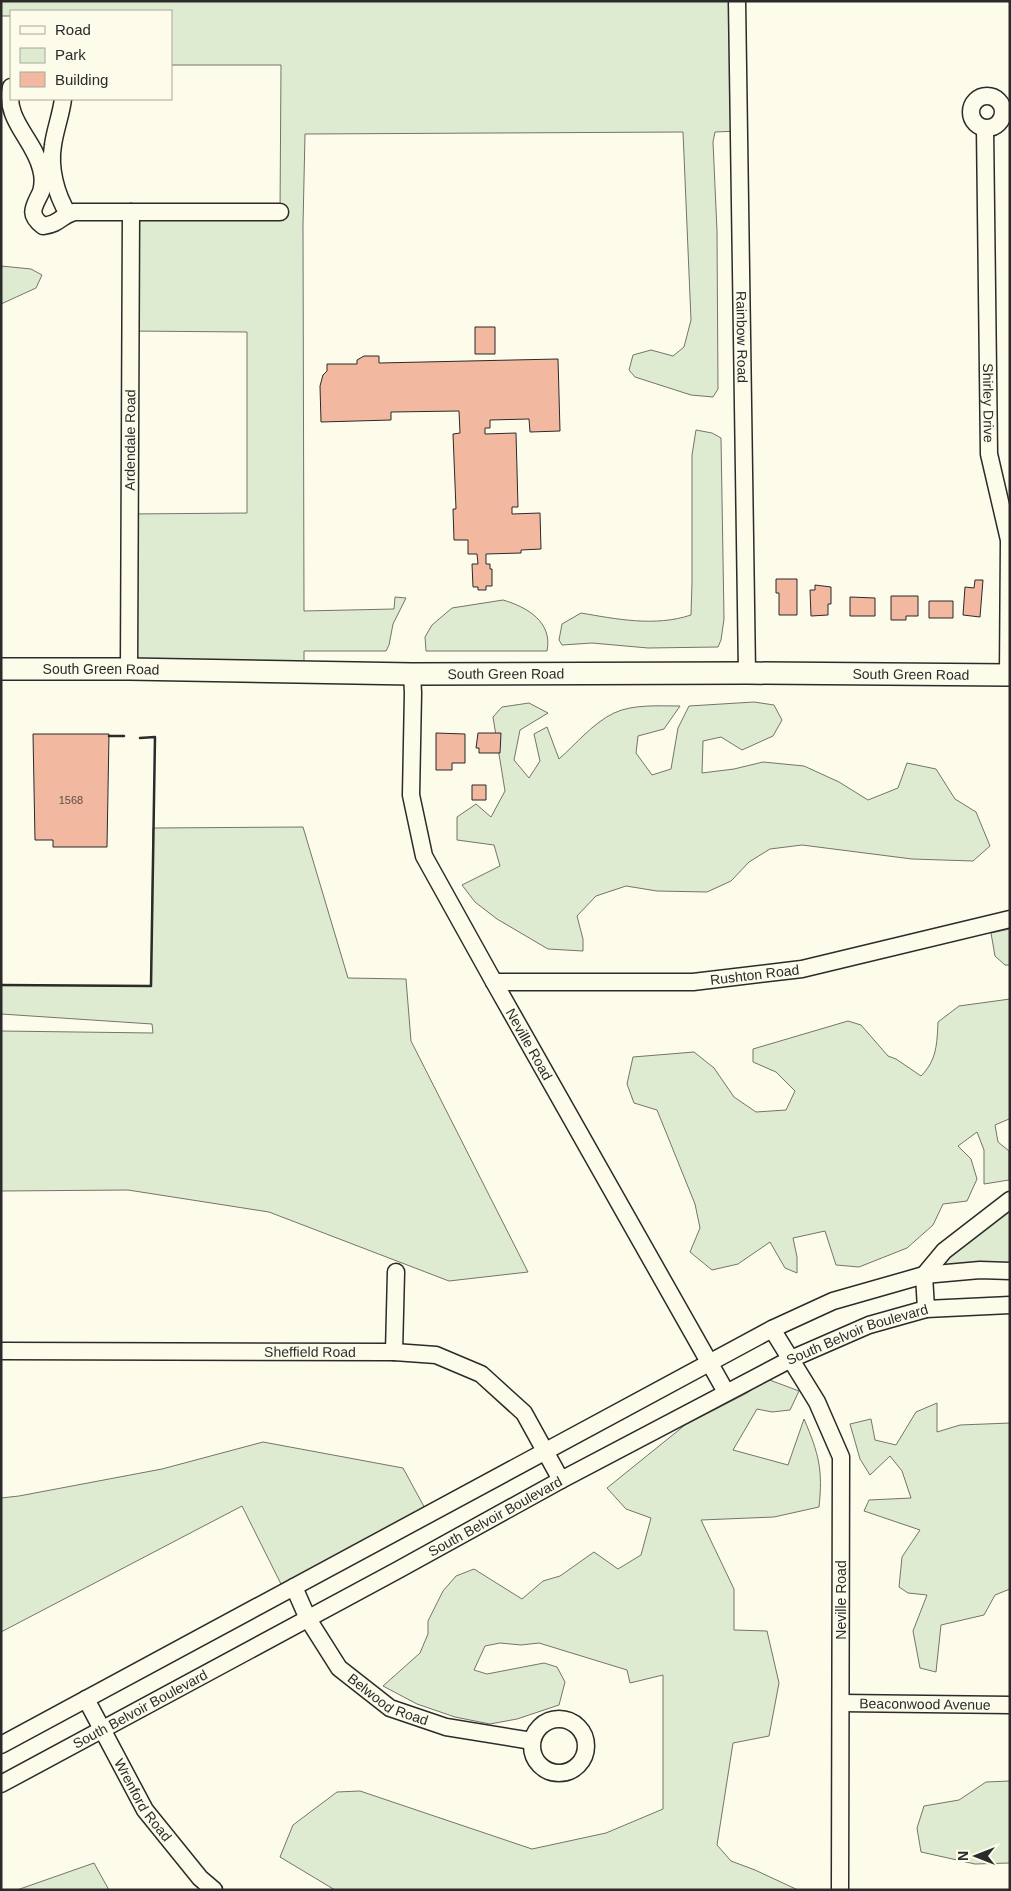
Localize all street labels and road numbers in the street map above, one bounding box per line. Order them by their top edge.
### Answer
street label: Rainbow Road [733,291,751,383]
street label: Shirley Drive [980,363,997,443]
street label: Ardendale Road [122,389,138,491]
street label: South Green Road [43,661,160,678]
street label: South Green Road [447,666,564,682]
street label: South Green Road [852,666,969,683]
street label: Rushton Road [709,961,800,988]
street label: Neville Road [503,1006,556,1083]
street label: South Belvoir Boulevard [784,1301,930,1368]
street label: Sheffield Road [264,1344,356,1360]
street label: South Belvoir Boulevard [425,1473,565,1560]
street label: Neville Road [833,1560,849,1640]
street label: South Belvoir Boulevard [70,1666,210,1752]
street label: Belwood Road [345,1670,430,1728]
street label: Beaconwood Avenue [859,1695,991,1713]
street label: Wrenford Road [111,1756,175,1844]

